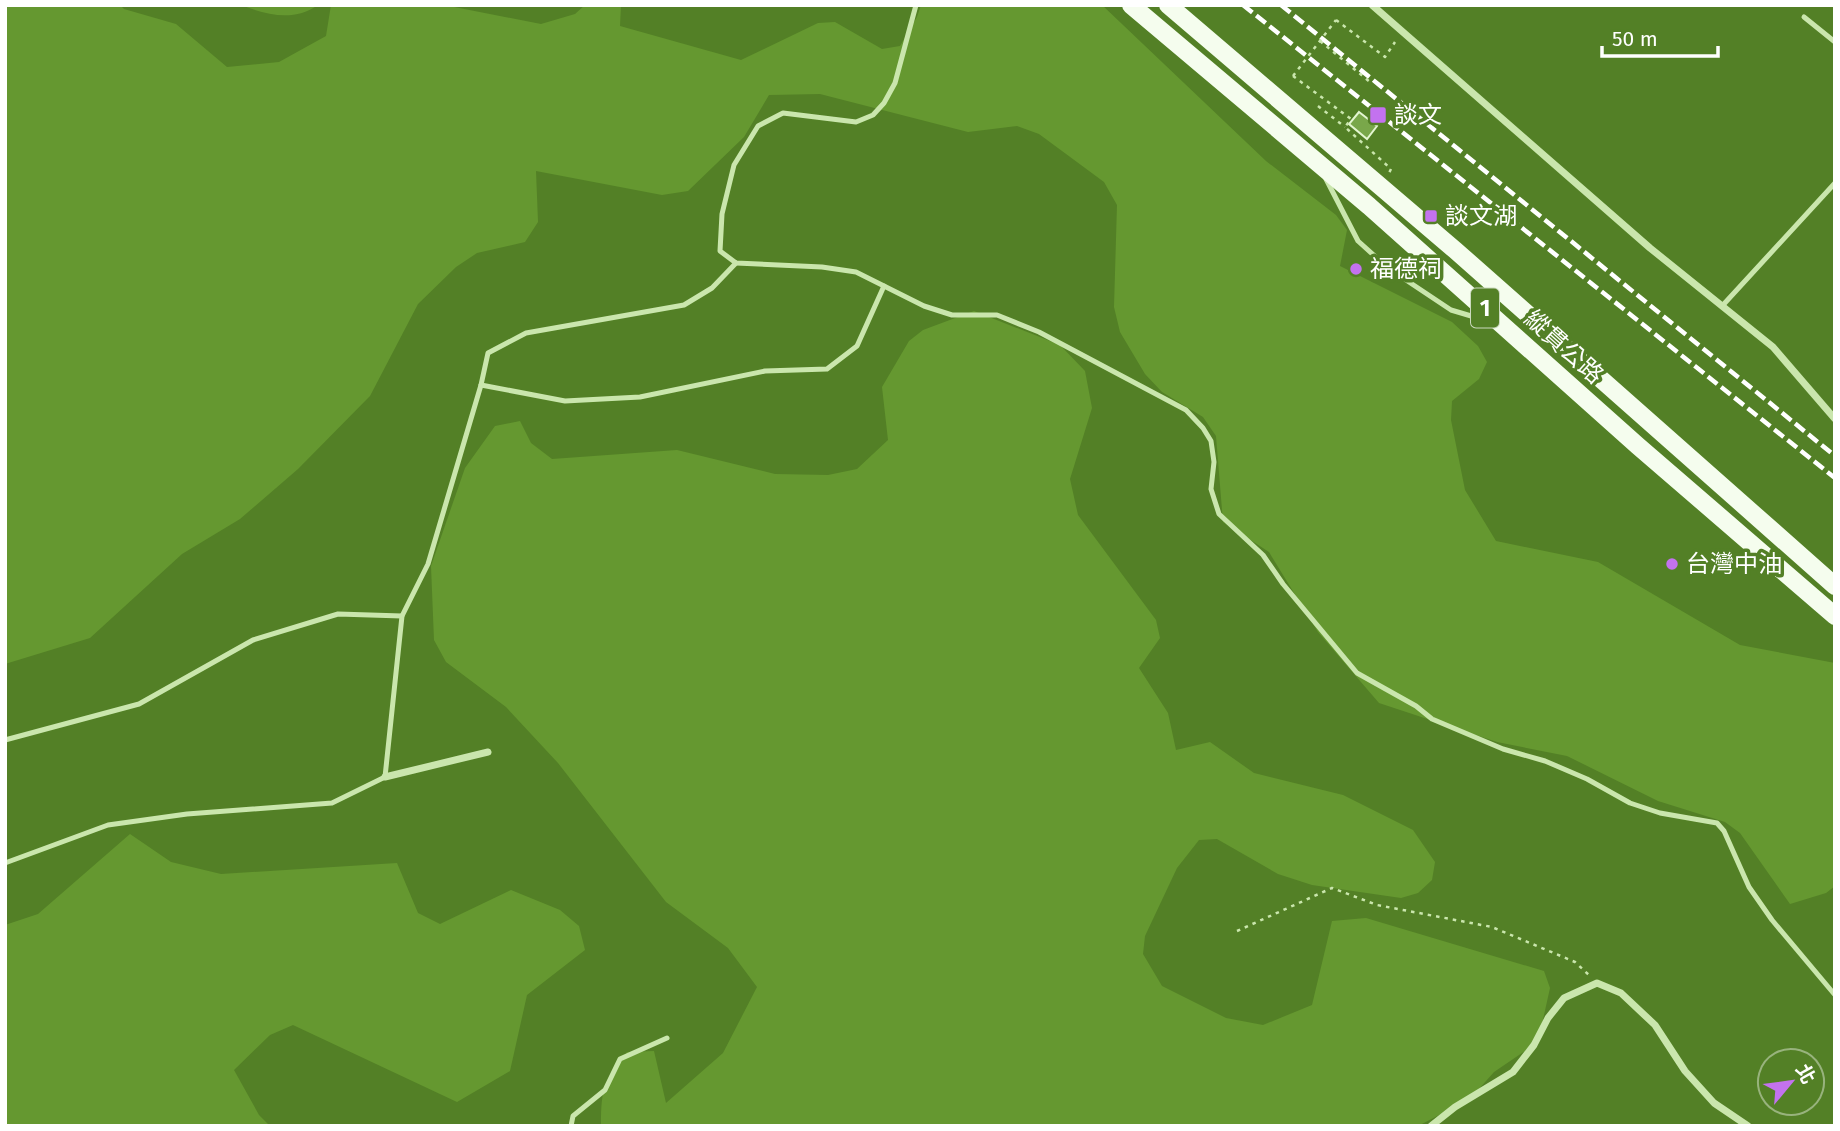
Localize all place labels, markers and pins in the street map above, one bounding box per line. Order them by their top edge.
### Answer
place label: 談文 [1394,101,1442,129]
marker: 談文 [1368,105,1388,125]
place label: 談文湖 [1445,202,1517,230]
marker: 談文湖 [1423,208,1439,224]
place label: 福德祠 [1370,255,1442,283]
marker: 福德祠 [1348,261,1364,277]
place label: 台灣中油 [1686,550,1782,578]
marker: 台灣中油 [1664,556,1680,572]

